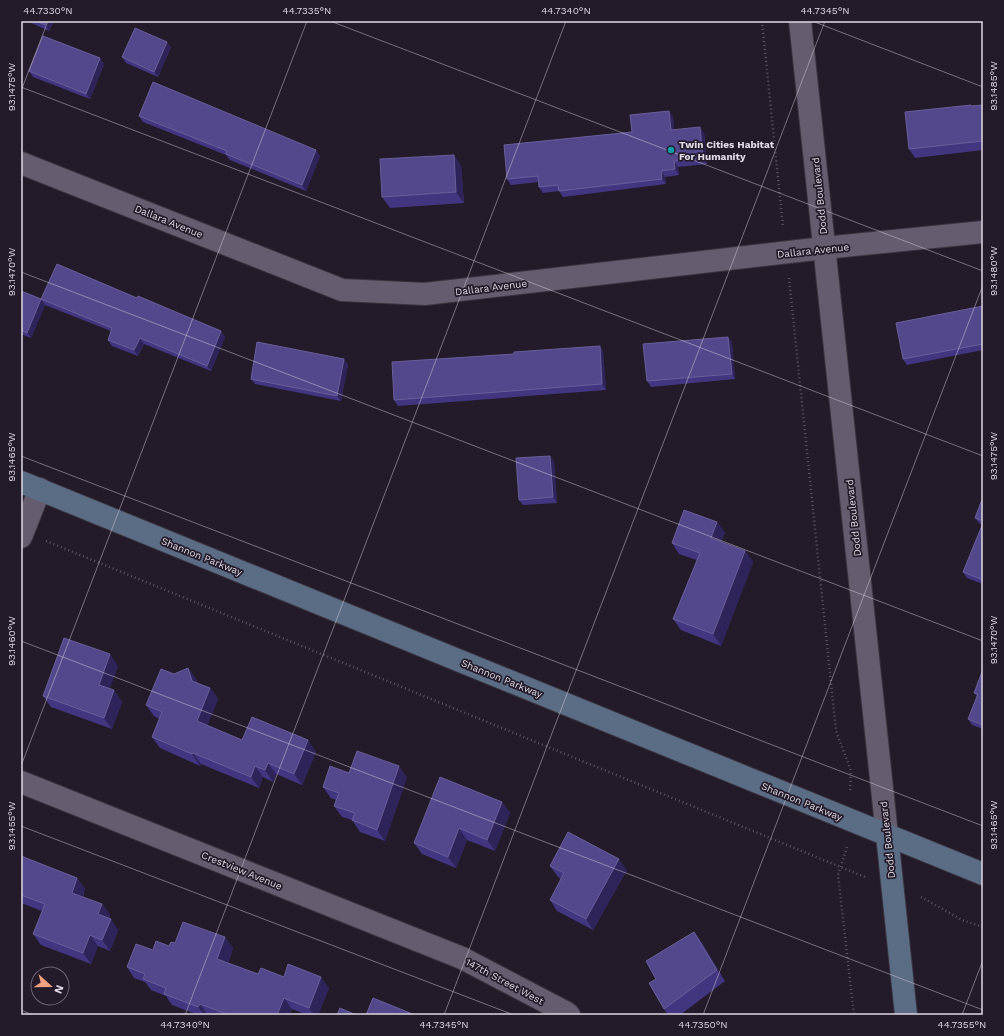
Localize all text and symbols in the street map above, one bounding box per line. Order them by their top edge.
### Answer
text: 44.7330°N [23,5,73,16]
text: 44.7335°N [283,5,331,16]
text: 44.7340°N [541,5,591,16]
text: 44.7345°N [800,5,850,16]
text: 93.1485°W [988,61,999,111]
text: 93.1475°W [6,62,17,111]
place label: Twin Cities Habitat For Humanity [679,139,775,162]
marker: Twin Cities Habitat For Humanity [666,145,676,155]
street label: Dodd Boulevard [810,157,829,235]
street label: Dallara Avenue [133,203,205,240]
street label: Dallara Avenue [776,241,850,260]
text: 93.1480°W [988,246,999,296]
text: 93.1470°W [6,247,17,296]
street label: Dallara Avenue [454,278,528,297]
text: 93.1475°W [988,431,999,480]
text: 93.1465°W [6,432,17,482]
street label: Dodd Boulevard [844,479,863,557]
street label: Shannon Parkway [160,535,245,578]
text: 93.1470°W [988,615,999,664]
text: 93.1460°W [6,616,17,666]
street label: Shannon Parkway [460,657,545,700]
street label: Shannon Parkway [760,780,845,823]
text: 93.1465°W [988,800,999,850]
text: 93.1455°W [6,801,17,851]
street label: Dodd Boulevard [878,801,897,879]
street label: Crestview Avenue [200,849,284,892]
street label: 147th Street West [464,956,546,1007]
north arrow [30,966,70,1006]
text: N [51,983,66,996]
text: 44.7340°N [160,1019,210,1030]
text: 44.7345°N [419,1019,469,1030]
text: 44.7350°N [678,1019,728,1030]
text: 44.7355°N [938,1019,986,1030]

